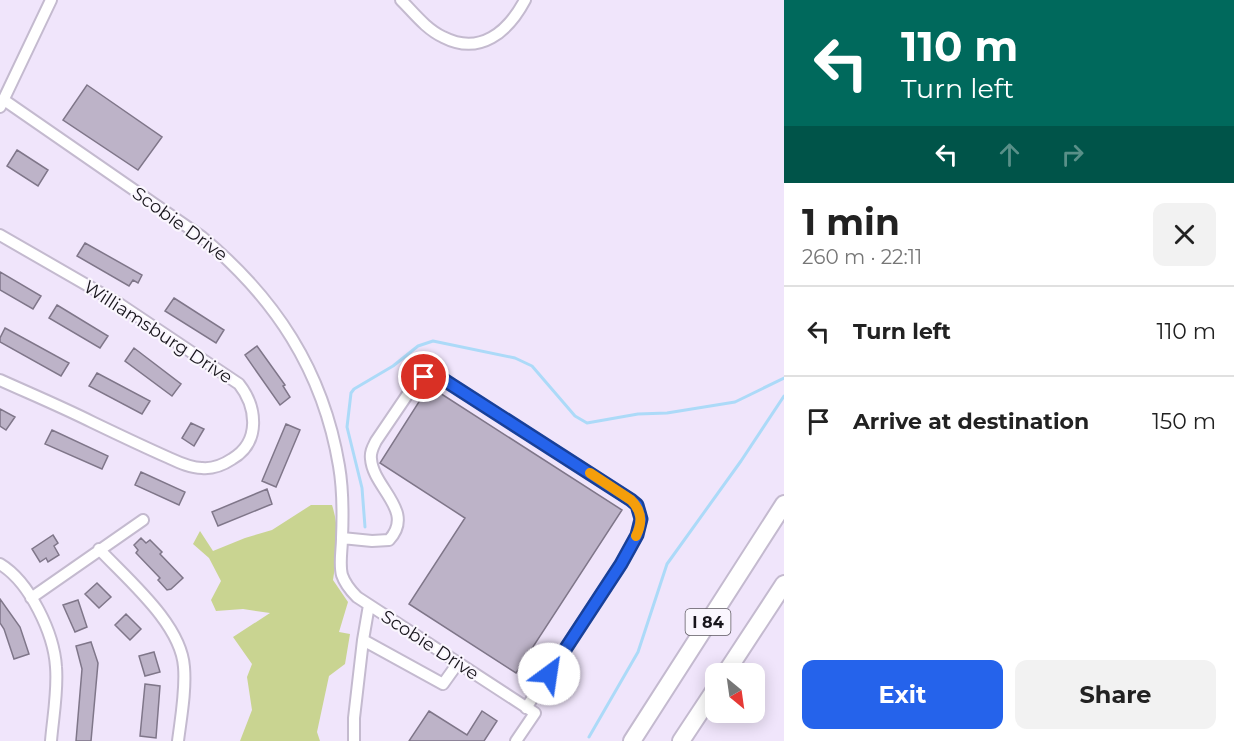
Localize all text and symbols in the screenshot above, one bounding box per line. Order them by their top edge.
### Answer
text: 110 m [901,20,1018,72]
icon: left [802,24,880,102]
text: Turn left [901,72,1014,105]
icon: left [930,138,963,171]
icon: ahead [993,138,1026,171]
icon: right [1056,138,1089,171]
street label: Scobie Drive [128,182,232,266]
text: 1 min [802,200,900,244]
button: close [1153,203,1216,266]
text: 260 m · 22:11 [802,245,922,269]
street label: Williamsburg Drive [79,276,237,388]
icon: left [802,315,835,348]
text: Turn left [853,318,951,345]
text: 110 m [1156,318,1216,345]
pin [398,351,449,402]
icon: arrive [407,360,440,393]
icon: arrive [802,405,835,438]
text: Arrive at destination [853,408,1089,435]
text: 150 m [1152,408,1216,435]
street label: Scobie Drive [377,605,483,685]
road number: I 84 [686,609,730,635]
position arrow [517,642,581,706]
button: Exit [802,660,1003,729]
button: Share [1015,660,1216,729]
north arrow [705,663,765,723]
map controls [705,663,765,723]

